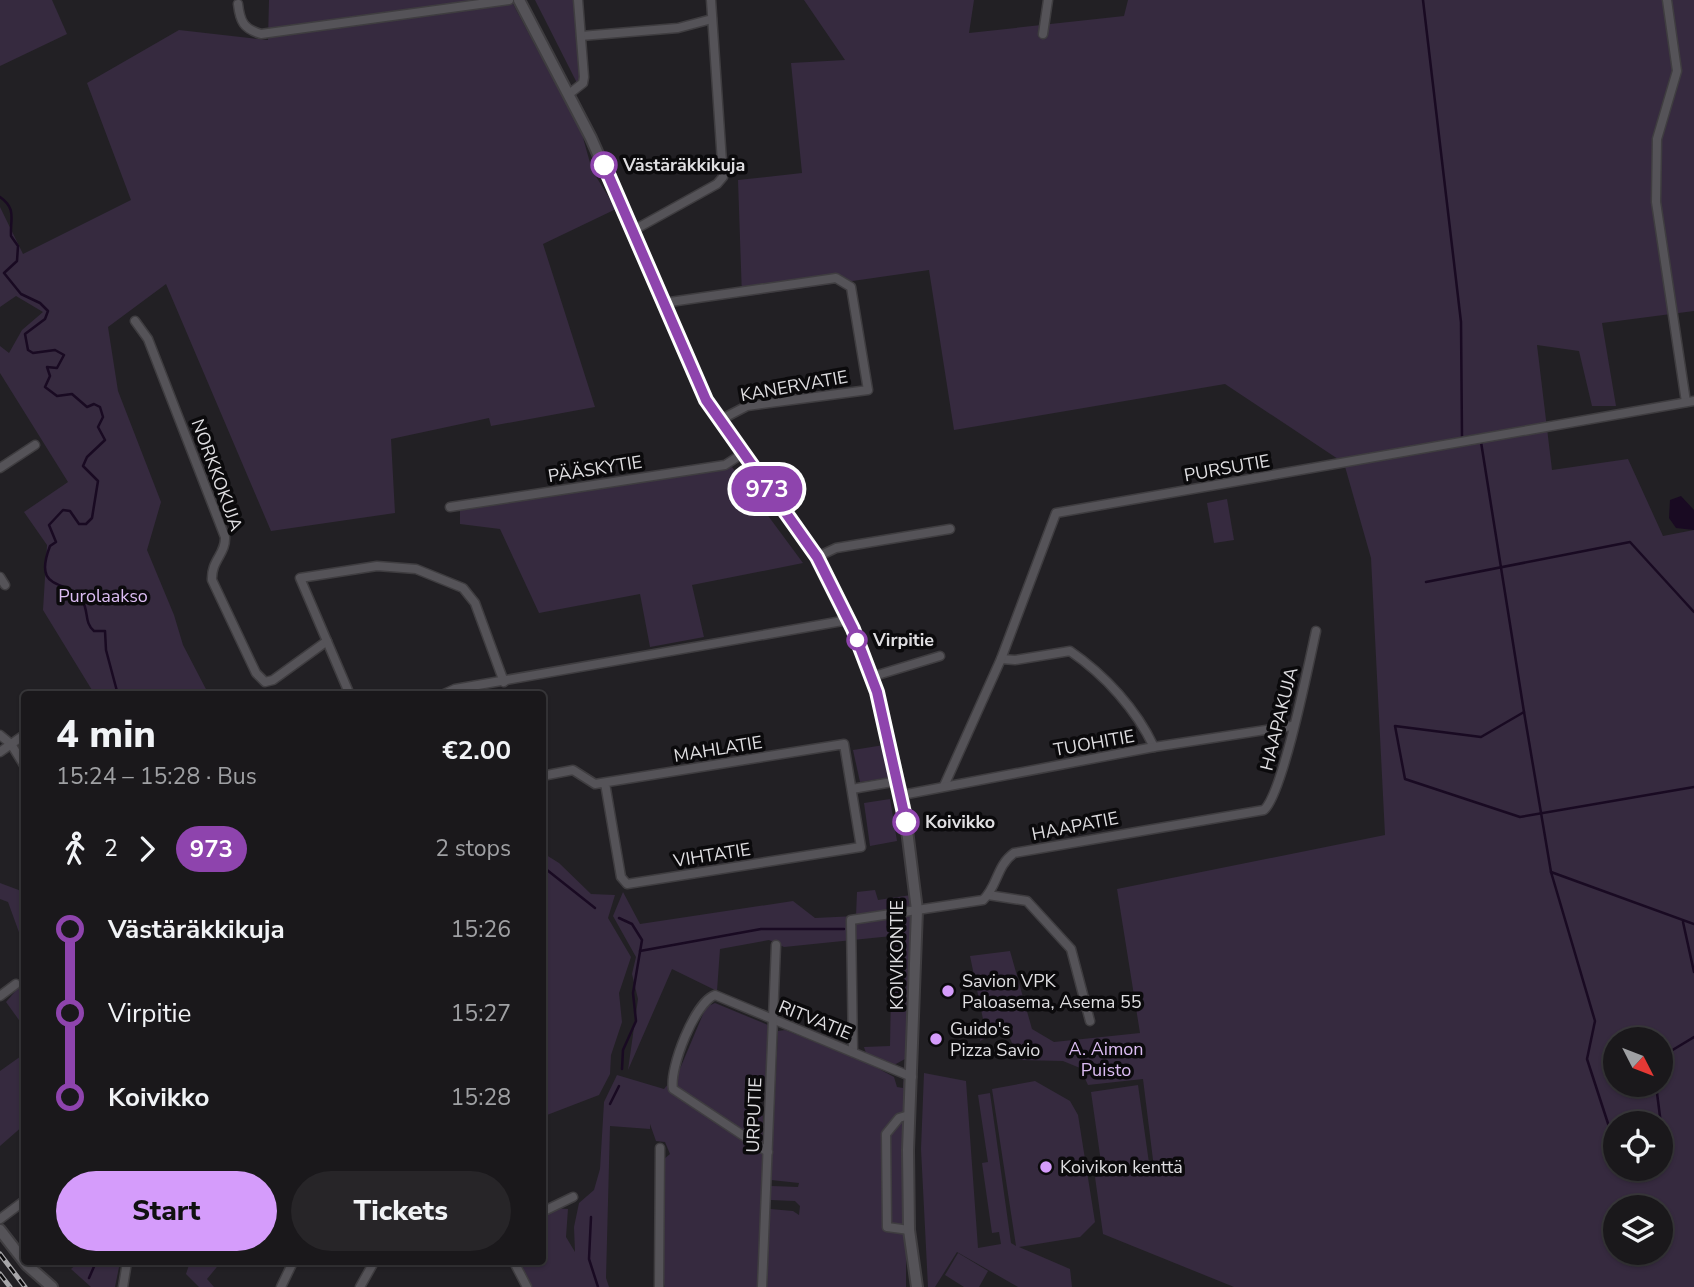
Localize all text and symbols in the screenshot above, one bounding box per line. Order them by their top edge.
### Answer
marker: Västäräkkikuja [591,152,617,178]
place label: Västäräkkikuja [622,153,745,177]
street label: KANERVATIE [738,365,850,407]
street label: NORKKOKUJA [186,416,248,534]
street label: PURSUTIE [1182,449,1272,487]
street label: PÄÄSKYTIE [546,450,644,488]
line badge: 973 [727,466,807,512]
text: 973 [745,473,789,505]
park label: Purolaakso [58,584,148,608]
place label: Virpitie [872,628,934,652]
marker: Virpitie [847,630,867,650]
street label: HAAPAKUJA [1255,665,1303,773]
text: 4 min [56,709,156,760]
street label: TUOHITIE [1052,724,1136,762]
street label: MAHLATIE [672,730,764,768]
text: €2.00 [442,733,511,768]
text: 15:24 – 15:28 · Bus [56,761,257,792]
street label: HAAPATIE [1030,806,1120,846]
marker: Koivikko [893,809,919,835]
place label: Koivikko [925,810,995,834]
icon: walk [56,830,94,868]
icon: forward [128,830,166,868]
text: 2 [104,833,118,864]
text: 973 [190,833,233,865]
text: 2 stops [435,833,511,864]
street label: VIHTATIE [671,837,752,873]
street label: KOIVIKONTIE [885,900,909,1010]
text: Västäräkkikuja [108,912,285,947]
text: 15:26 [451,914,511,945]
place label: Savion VPK Paloasema, Asema 55 [962,969,1142,1014]
marker: Savion VPK Paloasema, Asema 55 [940,983,956,999]
street label: RITVATIE [775,994,855,1046]
text: Virpitie [108,996,191,1031]
text: 15:27 [451,998,511,1029]
place label: Guido's Pizza Savio [950,1017,1040,1062]
north arrow [1603,1027,1673,1097]
map controls [1603,1027,1673,1265]
marker: Guido's Pizza Savio [928,1031,944,1047]
park label: A. Aimon Puisto [1068,1037,1144,1082]
street label: URPUTIE [741,1077,767,1153]
text: Koivikko [108,1080,209,1115]
text: 15:28 [451,1082,511,1113]
button: locate [1603,1111,1673,1181]
place label: Koivikon kenttä [1060,1155,1183,1179]
marker: Koivikon kenttä [1038,1159,1054,1175]
button: Start [56,1171,277,1251]
button: Tickets [291,1171,511,1251]
button: layers [1603,1195,1673,1265]

